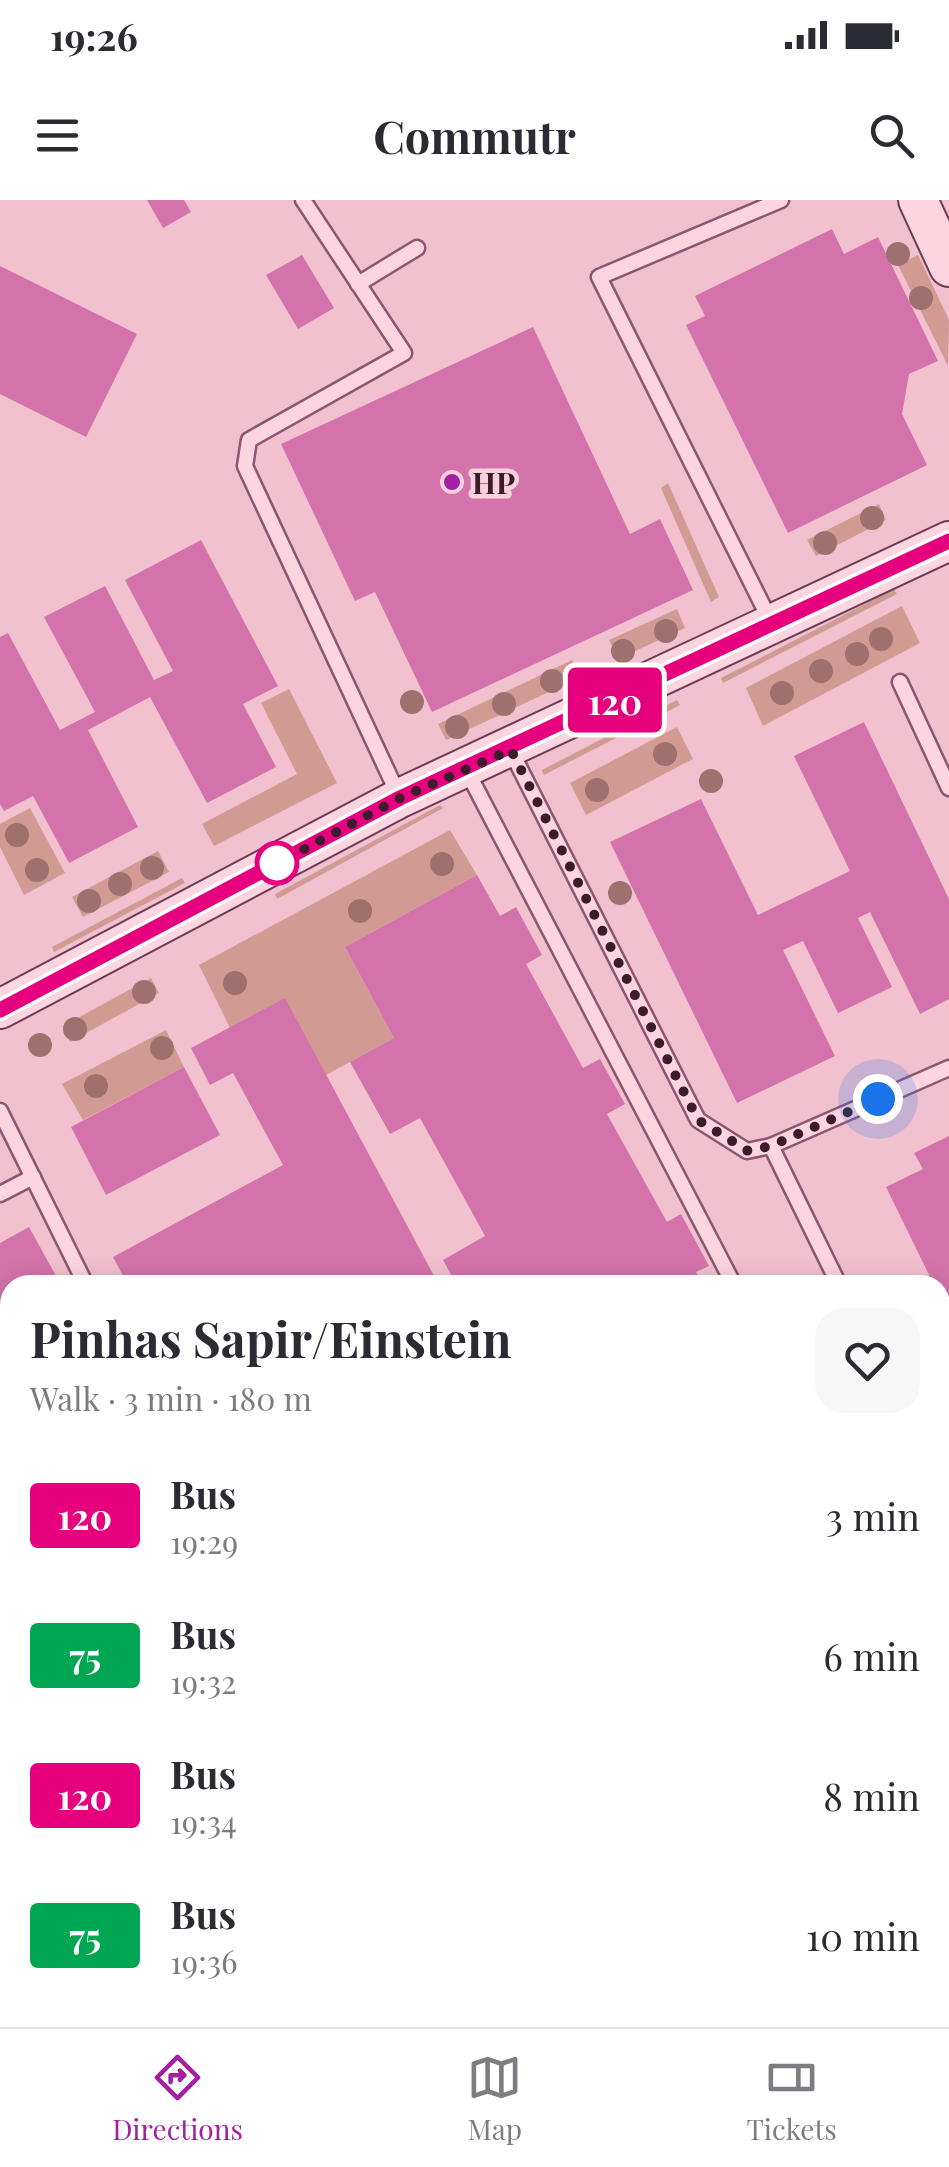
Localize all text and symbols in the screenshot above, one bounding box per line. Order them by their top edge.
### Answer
text: 19:26 [50,10,138,61]
text: Commutr [373,105,576,165]
icon: menu [30,108,85,163]
icon: search [864,108,919,163]
place label: HP [472,462,515,502]
marker: HP [441,471,463,493]
line badge: 120 [558,668,672,732]
text: 120 [588,677,642,724]
unlabelled marker [256,842,298,884]
your location [853,1074,903,1124]
text: Pinhas Sapir/Einstein [30,1306,512,1370]
button: heart [815,1308,920,1413]
text: Walk · 3 min · 180 m [30,1376,312,1419]
text: Bus [170,1468,236,1519]
text: 3 min [826,1490,920,1541]
text: 120 [58,1492,112,1539]
text: 19:29 [170,1519,238,1562]
text: Bus [170,1608,236,1659]
text: 6 min [823,1630,920,1681]
text: 75 [69,1632,101,1679]
text: 19:32 [170,1659,236,1702]
text: Bus [170,1748,236,1799]
text: 8 min [823,1770,920,1821]
text: 120 [58,1772,112,1819]
text: 19:34 [170,1799,237,1842]
text: Bus [170,1888,236,1939]
text: 10 min [806,1910,920,1961]
text: 75 [69,1912,101,1959]
text: 19:36 [170,1939,238,1982]
tab: Directions [112,2050,243,2147]
tab: Map [467,2050,522,2147]
tab: Tickets [746,2050,837,2147]

